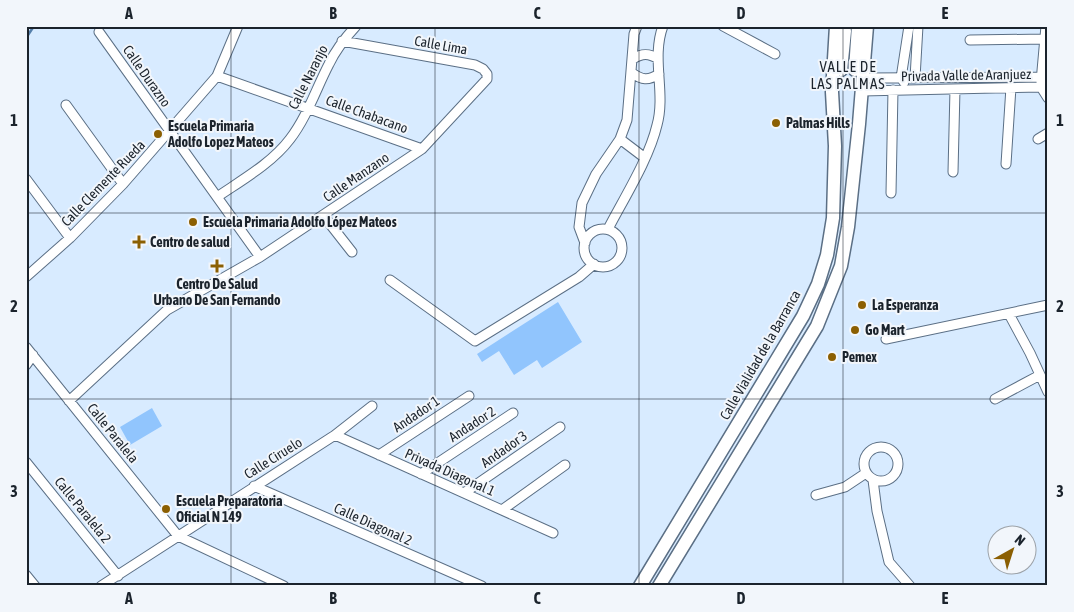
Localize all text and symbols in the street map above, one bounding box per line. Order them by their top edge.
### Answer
text: A [124,4,133,22]
text: B [329,4,337,22]
text: C [533,4,541,22]
text: D [737,4,746,22]
text: E [942,4,949,22]
street label: Calle Lima [413,32,469,58]
street label: Calle Durazno [120,42,174,110]
street label: Calle Naranjo [285,42,331,112]
district label: VALLE DE LAS PALMAS [810,58,886,92]
street label: Privada Valle de Aranjuez [901,66,1031,84]
street label: Calle Chabacano [324,92,410,136]
text: 1 [10,111,18,129]
text: 1 [1056,111,1064,129]
place label: Palmas Hills [786,115,850,131]
marker: Palmas Hills [770,117,782,129]
place label: Escuela Primaria Adolfo Lopez Mateos [167,118,274,150]
marker: Escuela Primaria Adolfo Lopez Mateos [152,128,164,140]
street label: Calle Clemente Rueda [58,137,148,229]
street label: Calle Manzano [320,149,392,205]
place label: Escuela Primaria Adolfo López Mateos [203,214,397,230]
marker: Escuela Primaria Adolfo López Mateos [187,216,199,228]
place label: Centro de salud [150,234,230,250]
marker: Centro de salud [132,235,146,249]
marker: Centro De Salud Urbano De San Fernando [210,259,224,273]
place label: Centro De Salud Urbano De San Fernando [153,276,281,308]
street label: Calle Vialidad de la Barranca [716,287,804,423]
text: 2 [10,297,18,315]
place label: La Esperanza [872,297,939,313]
text: 2 [1056,297,1064,315]
marker: La Esperanza [856,299,868,311]
place label: Go Mart [865,322,905,338]
marker: Go Mart [849,324,861,336]
place label: Pemex [842,349,877,365]
marker: Pemex [826,351,838,363]
street label: Andador 1 [390,393,442,435]
street label: Calle Paralela [84,400,142,466]
street label: Andador 2 [446,403,498,445]
street label: Andador 3 [478,427,530,471]
street label: Calle Ciruelo [241,434,305,482]
street label: Privada Diagonal 1 [403,445,497,499]
street label: Calle Paralela 2 [51,474,115,546]
text: 3 [10,482,18,500]
text: 3 [1056,482,1064,500]
place label: Escuela Preparatoria Oficial N 149 [176,493,283,525]
street label: Calle Diagonal 2 [331,500,415,548]
marker: Escuela Preparatoria Oficial N 149 [160,503,172,515]
north arrow [986,524,1036,574]
text: N [1012,531,1028,549]
text: A [124,589,133,607]
text: B [329,589,337,607]
text: C [533,589,541,607]
text: D [737,589,746,607]
text: E [942,589,949,607]

